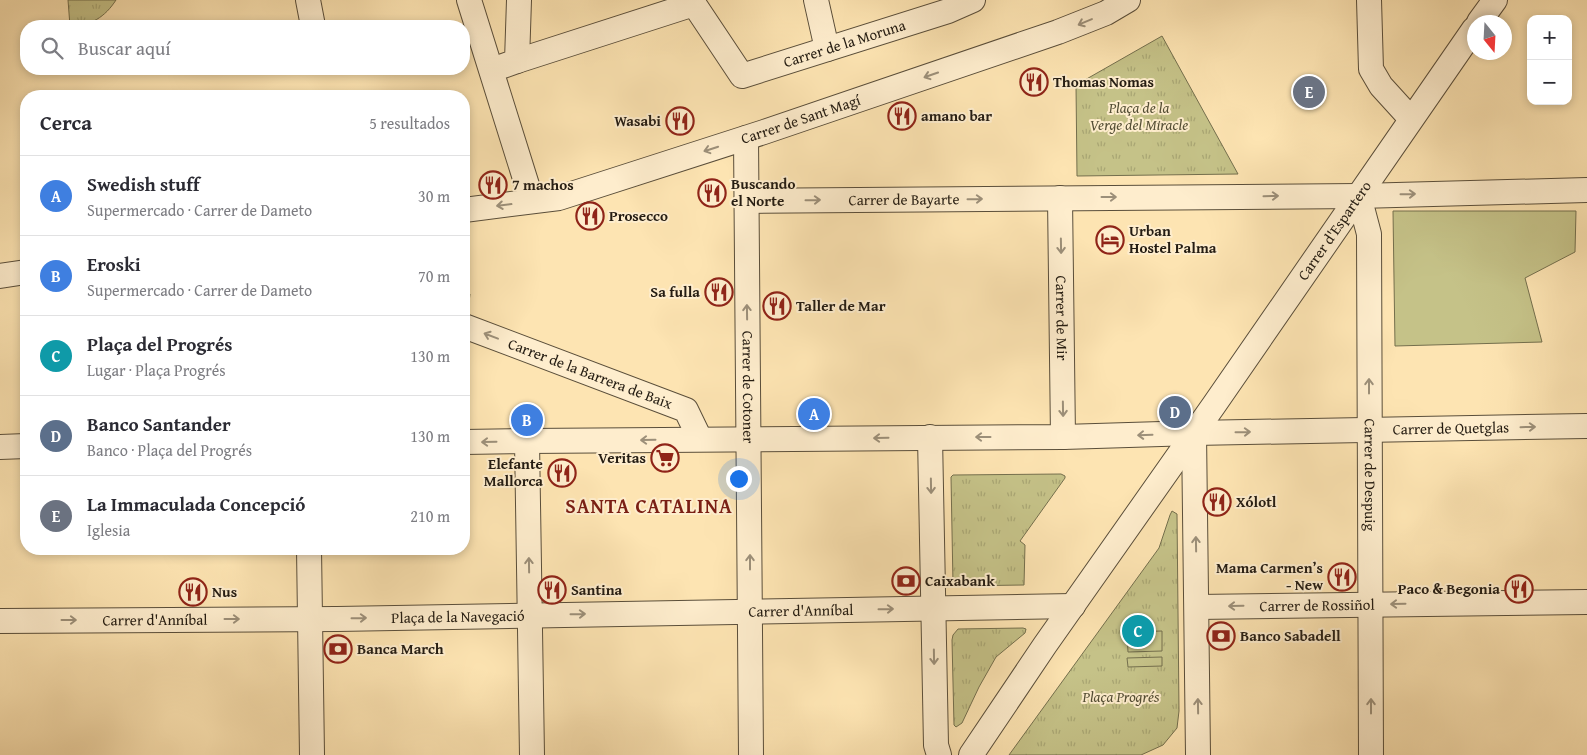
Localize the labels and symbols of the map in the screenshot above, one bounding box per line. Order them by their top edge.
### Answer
street label: Carrer de la Moruna [781,14,908,72]
north arrow [1467,15,1512,60]
one-way arrow [1078,17,1093,27]
restaurant icon: Thomas Nomas [1019,67,1049,97]
one-way arrow [924,71,940,80]
place label: Thomas Nomas [1053,71,1154,92]
pin: E [1293,73,1325,111]
street label: Carrer de Sant Magí [738,89,864,149]
park label: Plaça de la Verge del Miracle [1090,97,1188,135]
restaurant icon: amano bar [887,101,917,131]
place label: amano bar [921,105,992,126]
restaurant icon: Wasabi [665,106,695,136]
place label: Wasabi [614,110,661,131]
one-way arrow [703,145,719,155]
restaurant icon: 7 machos [478,170,508,200]
place label: Buscando el Norte [731,173,795,211]
place label: 7 machos [512,174,574,195]
street label: Carrer d'Espartero [1292,176,1376,284]
restaurant icon: Buscando el Norte [697,178,727,208]
street label: Carrer de Bayarte [849,188,959,210]
one-way arrow [1400,189,1416,199]
one-way arrow [1263,191,1279,201]
one-way arrow [1101,193,1117,202]
one-way arrow [966,194,983,204]
one-way arrow [804,195,820,205]
one-way arrow [496,200,512,210]
restaurant icon: Prosecco [575,201,605,231]
place label: Prosecco [609,205,668,226]
place label: Urban Hostel Palma [1129,220,1217,258]
hotel icon: Urban Hostel Palma [1095,225,1125,255]
one-way arrow [1056,238,1066,254]
street label: Carrer de Mir [1051,275,1073,361]
restaurant icon: Sa fulla [704,277,734,307]
place label: Sa fulla [650,281,700,302]
restaurant icon: Taller de Mar [762,291,792,321]
place label: Taller de Mar [796,295,886,316]
one-way arrow [743,305,752,321]
one-way arrow [484,331,499,340]
street label: Carrer de Cotoner [738,331,759,443]
street label: Carrer de la Barrera de Baix [505,333,676,414]
one-way arrow [1364,379,1374,395]
pin: D [1159,393,1191,431]
pin: A [798,395,830,433]
one-way arrow [1058,400,1068,417]
pin: B [511,401,543,439]
street label: Carrer de Quetglas [1392,416,1509,439]
street label: Carrer de Despuig [1360,418,1381,531]
one-way arrow [1520,422,1536,432]
one-way arrow [1234,427,1251,437]
one-way arrow [1138,430,1154,439]
one-way arrow [975,432,992,442]
one-way arrow [873,433,890,443]
one-way arrow [641,435,657,445]
one-way arrow [481,437,497,446]
supermarket icon: Veritas [650,443,680,473]
place label: Veritas [598,447,646,468]
place label: Elefante Mallorca [484,453,543,491]
restaurant icon: Elefante Mallorca [547,458,577,488]
your location [726,466,752,492]
one-way arrow [926,478,935,494]
restaurant icon: Xólotl [1202,487,1232,517]
district label: SANTA CATALINA [565,491,733,520]
place label: Xólotl [1236,491,1277,512]
one-way arrow [1191,536,1201,552]
one-way arrow [745,555,755,571]
place label: Mama Carmen’s - New [1216,557,1323,595]
one-way arrow [524,558,533,574]
restaurant icon: Mama Carmen’s - New [1327,562,1357,592]
bank icon: Caixabank [891,566,921,596]
place label: Caixabank [925,570,995,591]
restaurant icon: Paco & Begonia [1504,574,1534,604]
restaurant icon: Santina [537,575,567,605]
restaurant icon: Nus [178,577,208,607]
place label: Paco & Begonia [1398,578,1500,599]
place label: Santina [571,579,623,600]
place label: Nus [212,581,237,602]
street label: Carrer de Rossiñol [1259,594,1375,616]
street label: Carrer d'Anníbal [748,599,854,622]
one-way arrow [1391,599,1407,608]
one-way arrow [1228,601,1244,611]
one-way arrow [878,604,894,614]
street label: Plaça de la Navegació [391,605,525,628]
street label: Carrer d'Anníbal [102,609,208,630]
one-way arrow [570,609,586,618]
pin: C [1122,612,1154,650]
one-way arrow [350,613,366,623]
one-way arrow [224,614,240,624]
one-way arrow [61,615,77,625]
bank icon: Banco Sabadell [1206,621,1236,651]
place label: Banco Sabadell [1240,625,1341,646]
bank icon: Banca March [323,634,353,664]
place label: Banca March [357,638,444,659]
one-way arrow [929,648,939,665]
park label: Plaça Progrés [1082,686,1160,707]
one-way arrow [1193,699,1203,715]
one-way arrow [1366,699,1376,715]

